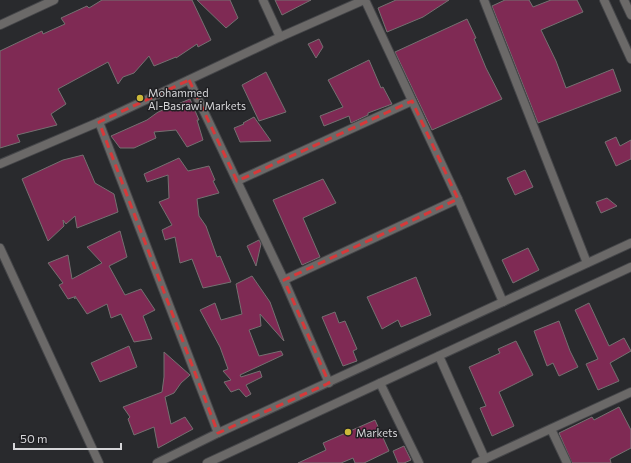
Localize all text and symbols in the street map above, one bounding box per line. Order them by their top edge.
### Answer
place label: Mohammed Al-Basrawi Markets [148,86,246,112]
marker: Mohammed Al-Basrawi Markets [135,93,145,103]
scale bar [14,425,121,451]
place label: Markets [356,426,398,439]
marker: Markets [343,427,353,437]
text: 50 m [20,431,48,445]

